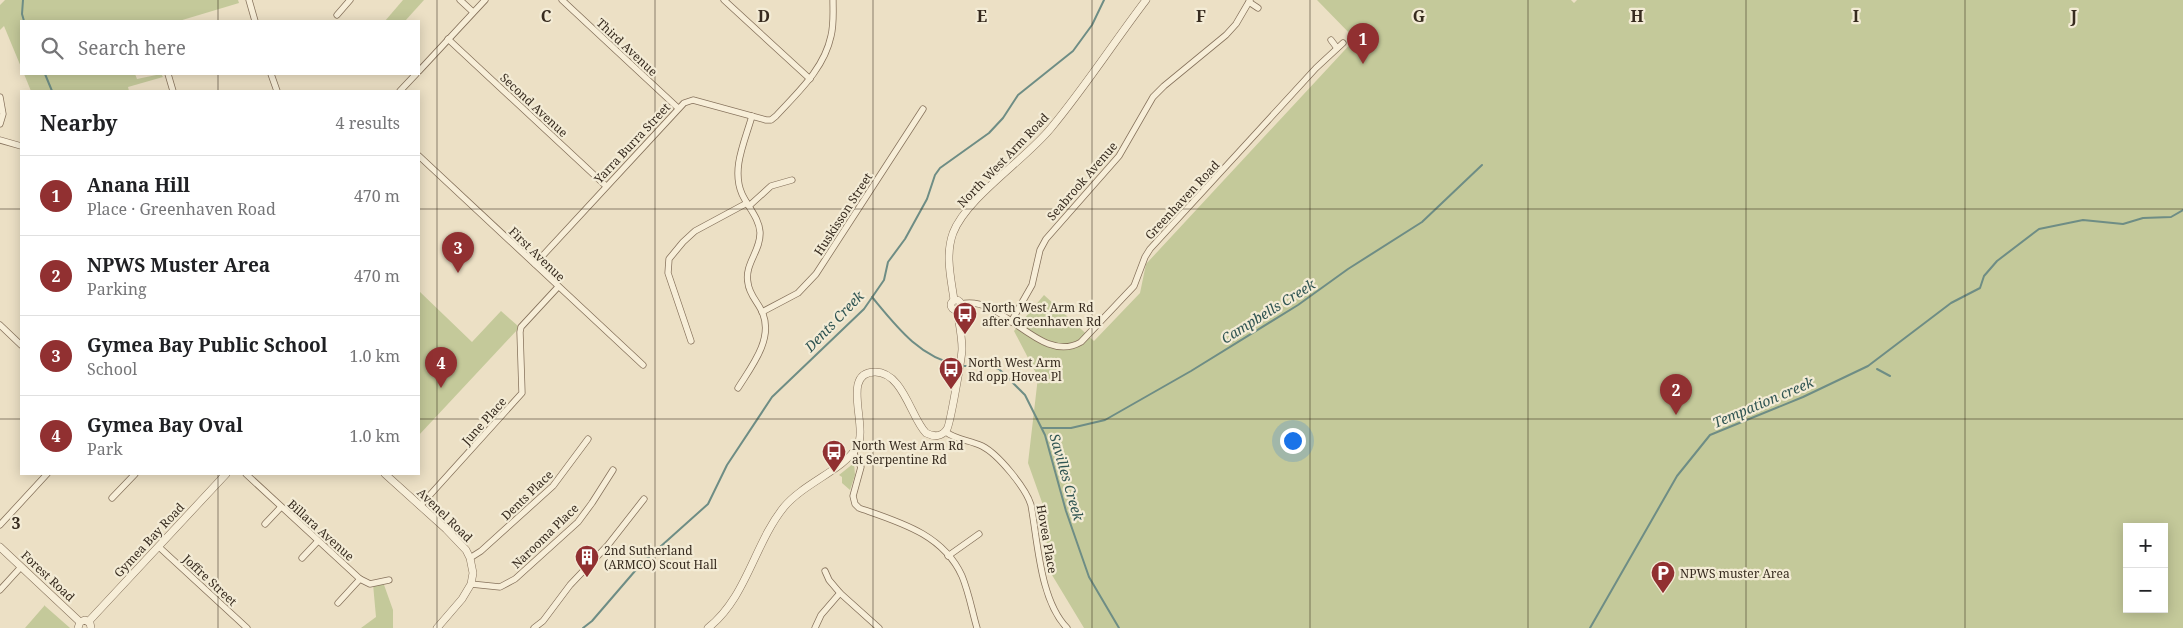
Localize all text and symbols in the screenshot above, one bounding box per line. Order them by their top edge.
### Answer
text: C [541,5,552,27]
text: D [758,5,770,27]
text: E [977,5,987,27]
text: F [1196,5,1206,27]
text: G [1413,5,1425,27]
text: H [1630,5,1644,27]
text: I [1853,5,1859,27]
text: J [2070,5,2078,27]
street label: Third Avenue [593,14,661,80]
search box [20,20,420,75]
pin: 1 [1347,23,1379,64]
icon: search [38,34,66,62]
text: Search here [78,35,186,61]
street label: Second Avenue [496,69,572,141]
street label: Yarra Burra Street [590,99,674,188]
text: Nearby [40,109,118,137]
street label: North West Arm Road [953,109,1053,211]
text: 4 results [336,112,400,134]
street label: Seabrook Avenue [1043,138,1121,224]
street label: Greenhaven Road [1141,156,1224,243]
street label: Huskisson Street [810,169,876,259]
text: Anana Hill [87,172,190,198]
text: 1 [51,185,61,207]
text: 470 m [354,185,400,207]
text: Place · Greenhaven Road [87,198,276,220]
street label: First Avenue [505,223,569,285]
pin: 3 [442,232,474,273]
text: NPWS Muster Area [87,252,270,278]
text: 2 [51,265,61,287]
text: 470 m [354,265,400,287]
water label: Campbells Creek [1217,274,1320,348]
text: Parking [87,278,147,300]
water label: Dents Creek [800,286,868,356]
place label: North West Arm Rd after Greenhaven Rd [982,299,1102,330]
bus stop icon: North West Arm Rd after Greenhaven Rd [952,301,978,335]
text: Gymea Bay Public School [87,332,327,358]
text: 3 [51,345,61,367]
text: 1.0 km [349,345,400,367]
pin: 4 [425,347,457,388]
place label: North West Arm Rd opp Hovea Pl [968,354,1062,385]
bus stop icon: North West Arm Rd opp Hovea Pl [938,356,964,390]
text: School [87,358,137,380]
water label: Tempation creek [1710,372,1817,432]
pin: 2 [1660,374,1692,415]
street label: June Place [457,393,510,449]
text: Gymea Bay Oval [87,412,243,438]
text: 4 [51,425,61,447]
text: 1.0 km [349,425,400,447]
your location [1280,428,1306,454]
water label: Savilles Creek [1045,431,1089,524]
place label: North West Arm Rd at Serpentine Rd [852,437,964,468]
text: Park [87,438,123,460]
bus stop icon: North West Arm Rd at Serpentine Rd [821,439,847,473]
street label: Dents Place [497,466,557,524]
street label: Avenel Road [414,484,477,546]
street label: Billara Avenue [284,496,358,564]
street label: Gymea Bay Road [110,499,188,581]
street label: Narooma Place [508,500,582,572]
street label: Hovea Place [1033,503,1061,575]
text: 3 [11,512,21,534]
map controls [2123,523,2168,613]
button: + [2123,523,2168,568]
place label: 2nd Sutherland (ARMCO) Scout Hall [604,542,718,573]
building icon: 2nd Sutherland (ARMCO) Scout Hall [574,544,600,578]
street label: Forest Road [18,547,79,606]
street label: Joffre Street [178,550,241,610]
parking icon: NPWS muster Area [1650,560,1676,594]
place label: NPWS muster Area [1680,565,1790,582]
button: − [2123,568,2168,613]

